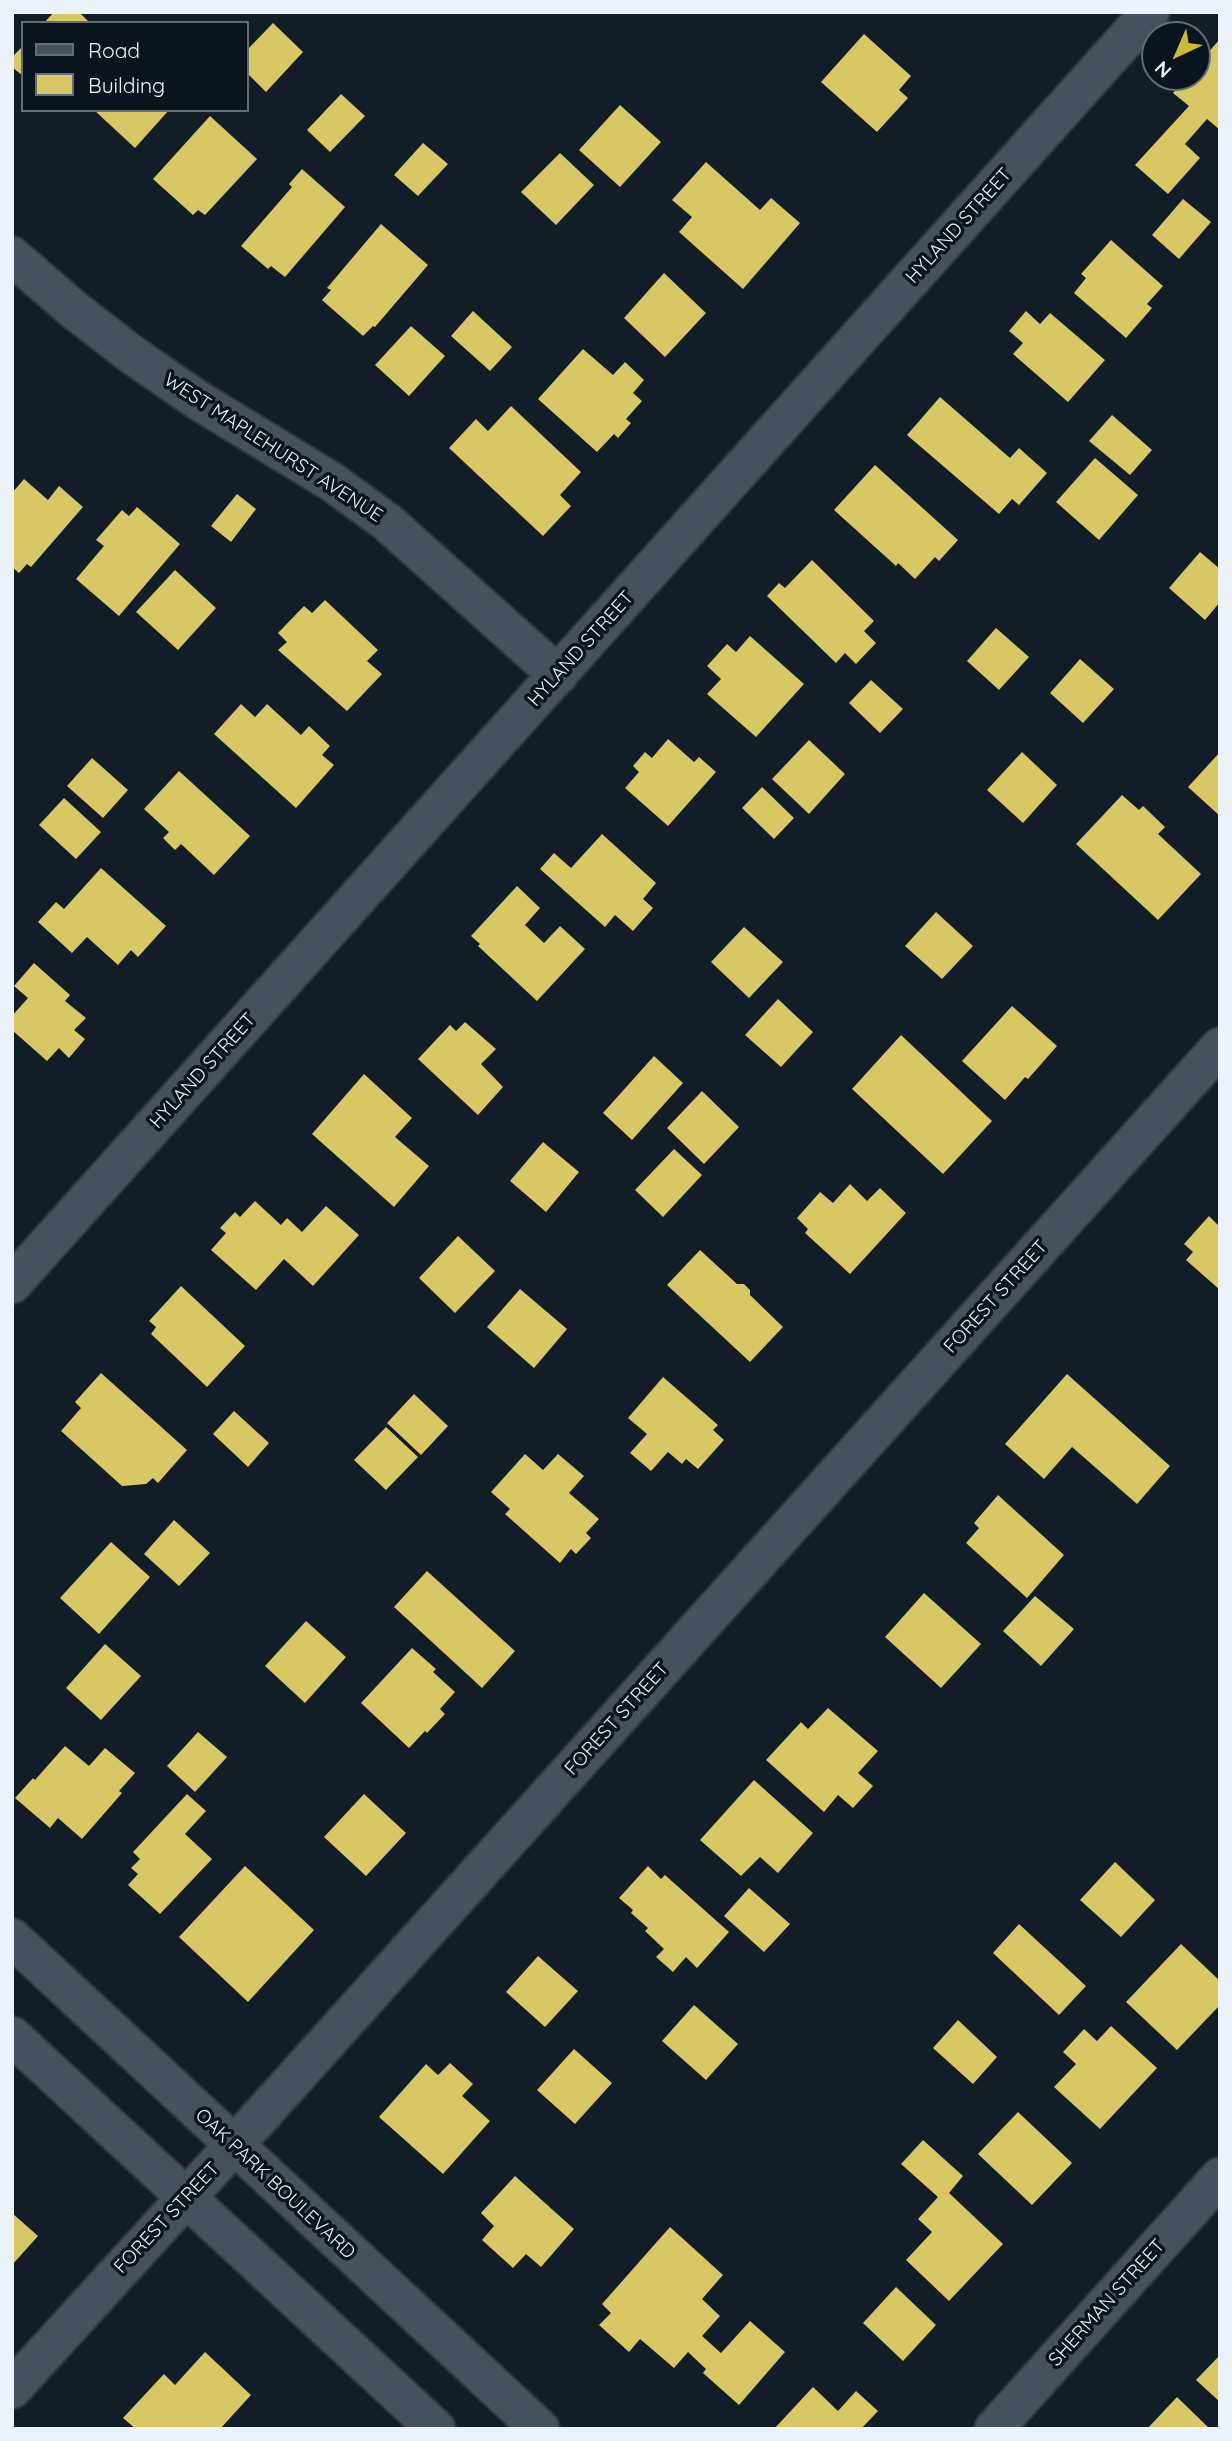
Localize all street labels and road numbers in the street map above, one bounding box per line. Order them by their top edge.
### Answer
street label: HYLAND STREET [901,164,1017,288]
street label: WEST MAPLEHURST AVENUE [159,369,387,527]
street label: HYLAND STREET [523,587,639,711]
street label: HYLAND STREET [145,1009,261,1133]
street label: FOREST STREET [939,1236,1053,1358]
street label: FOREST STREET [560,1658,674,1780]
street label: OAK PARK BOULEVARD [190,2104,360,2264]
street label: FOREST STREET [110,2158,224,2278]
street label: SHERMAN STREET [1044,2235,1170,2371]

